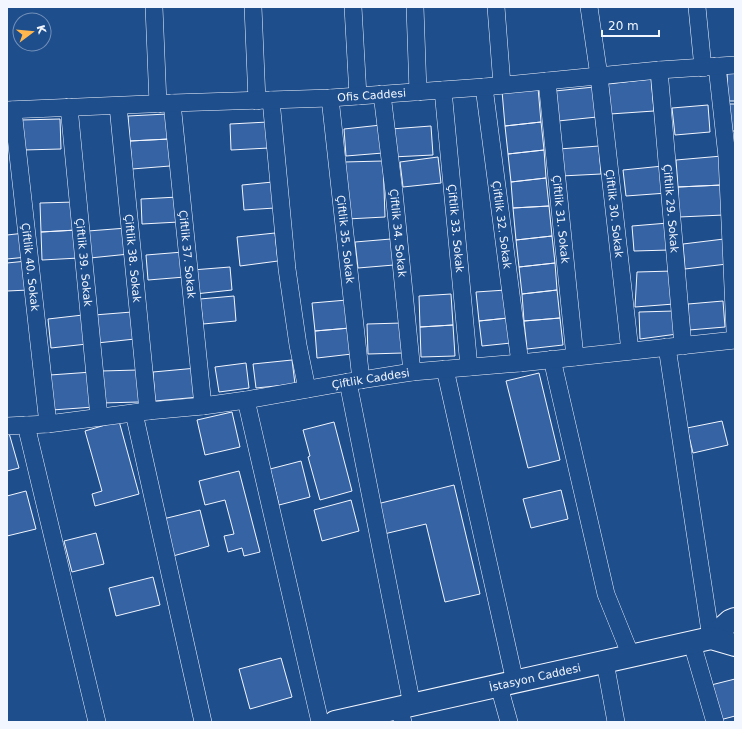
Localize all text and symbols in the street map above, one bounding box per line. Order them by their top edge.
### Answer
north arrow [12,12,52,52]
scale bar [602,12,659,38]
text: 20 m [608,19,639,33]
text: K [34,23,49,36]
street label: Ofis Caddesi [337,86,406,104]
street label: Çiftlik 29. Sokak [661,164,681,254]
street label: Çiftlik 30. Sokak [603,169,626,259]
street label: Çiftlik 31. Sokak [550,174,572,265]
street label: Çiftlik 32. Sokak [490,180,514,270]
street label: Çiftlik 33. Sokak [445,184,467,274]
street label: Çiftlik 34. Sokak [387,188,409,279]
street label: Çiftlik 35. Sokak [334,194,357,285]
street label: Çiftlik 37. Sokak [176,209,199,300]
street label: Çiftlik 38. Sokak [122,213,144,304]
street label: Çiftlik 39. Sokak [73,217,95,308]
street label: Çiftlik 40. Sokak [19,222,42,312]
street label: Çiftlik Caddesi [331,366,411,391]
street label: İstasyon Caddesi [488,661,582,694]

